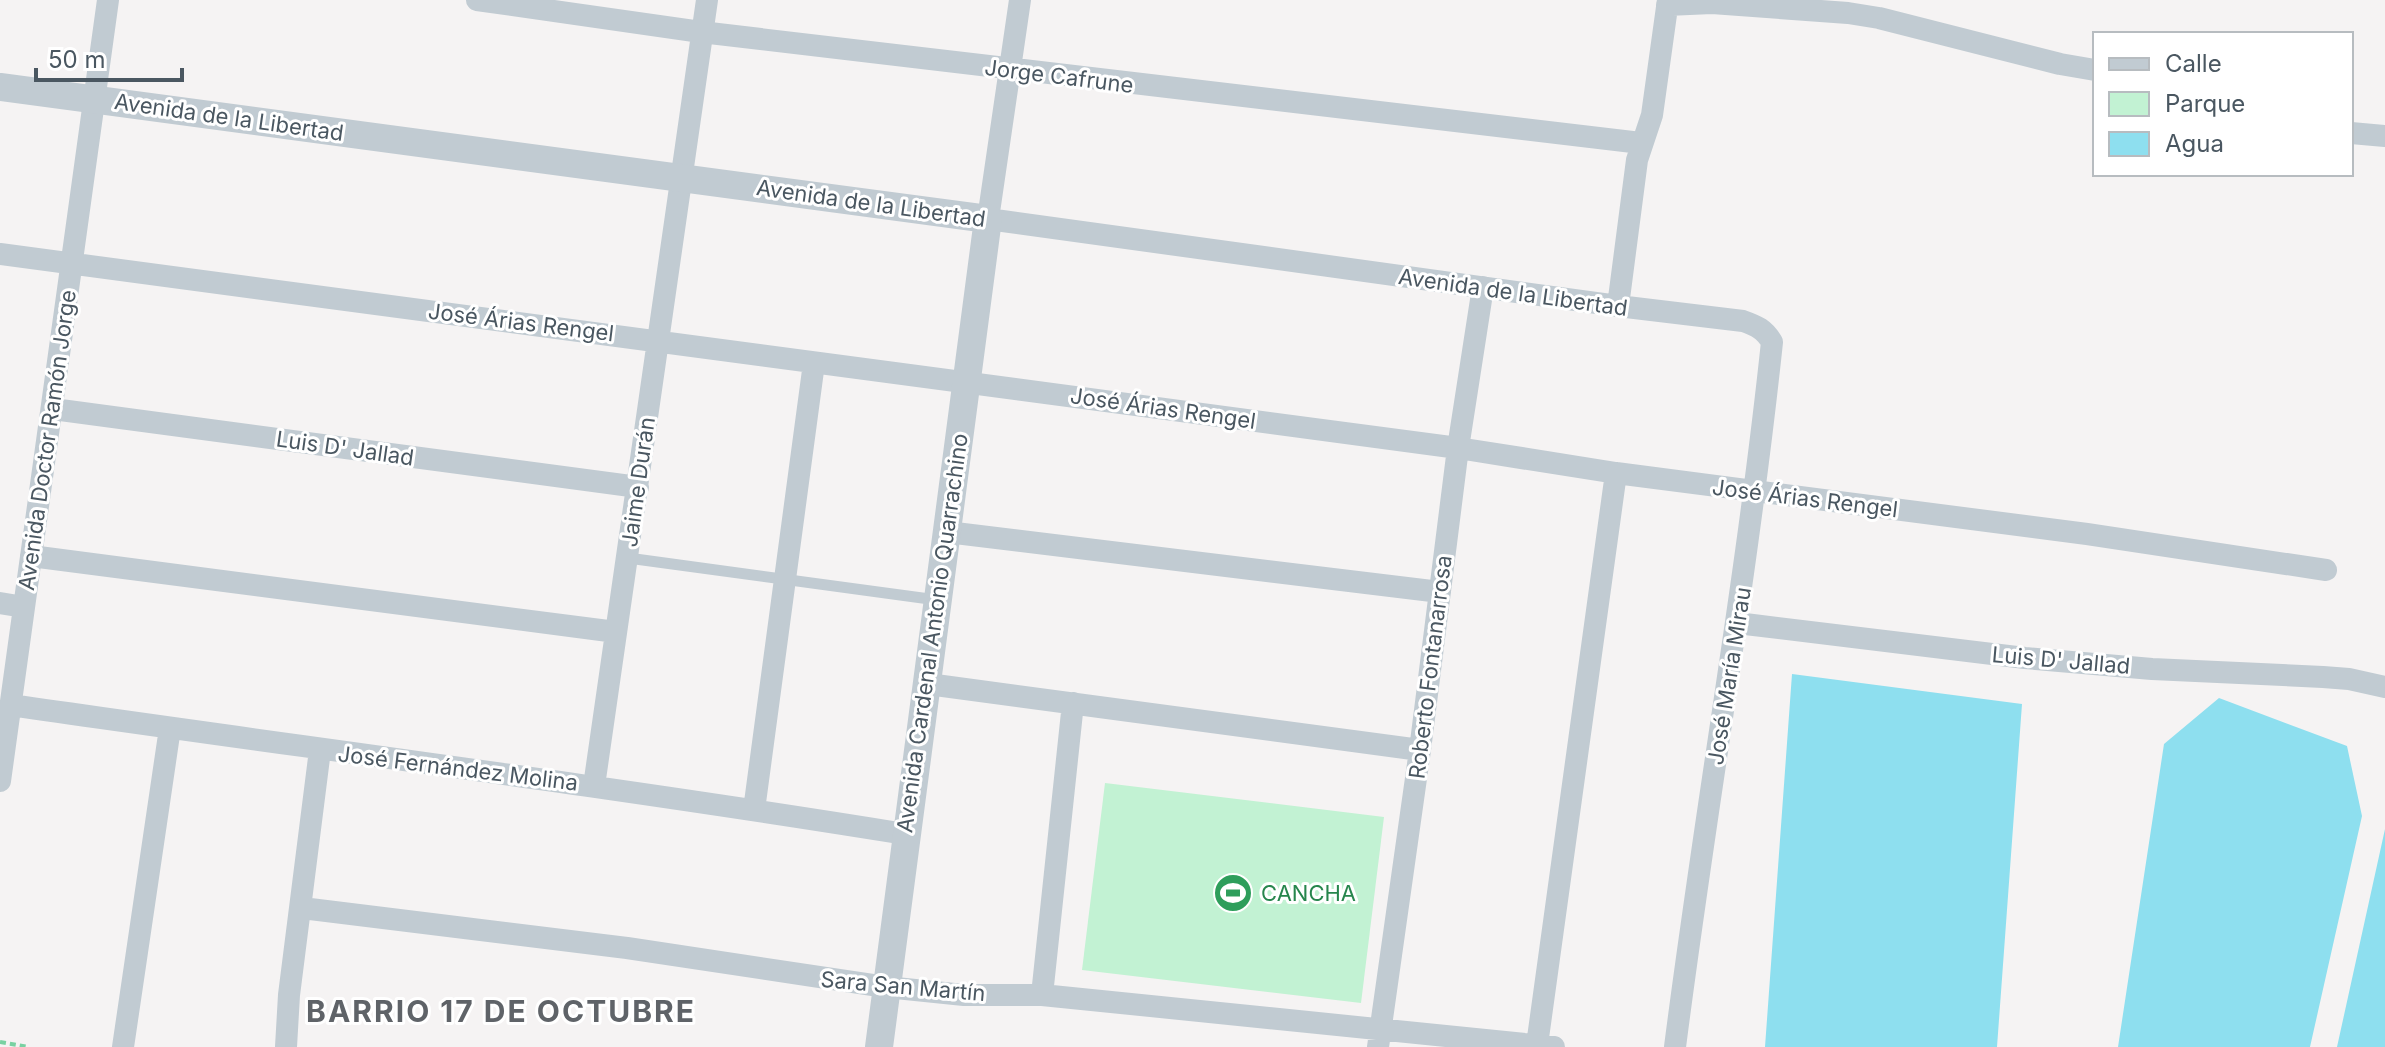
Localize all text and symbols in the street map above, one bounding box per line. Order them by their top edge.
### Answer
scale bar [36,32,182,82]
legend [2093,32,2353,176]
text: 50 m [48,45,106,74]
text: Calle [2165,49,2222,78]
street label: Jorge Cafrune [983,54,1135,98]
street label: Avenida de la Libertad [113,88,345,146]
text: Parque [2165,89,2245,118]
text: Agua [2165,129,2224,158]
street label: Avenida de la Libertad [755,174,987,232]
street label: Avenida de la Libertad [1397,263,1629,321]
street label: Avenida Doctor Ramón Jorge [13,288,81,592]
street label: José Árias Rengel [427,298,615,346]
street label: José Árias Rengel [1069,382,1257,434]
street label: Jaime Durán [616,415,660,549]
street label: Luis D' Jallad [275,425,415,471]
street label: Avenida Cardenal Antonio Quarrachino [891,432,973,834]
street label: José Árias Rengel [1711,474,1899,522]
street label: Roberto Fontanarrosa [1403,554,1457,780]
street label: José María Mirau [1702,585,1756,767]
street label: Luis D' Jallad [1991,641,2131,679]
street label: José Fernández Molina [336,740,580,796]
sports icon: CANCHA [1212,872,1254,914]
place label: CANCHA [1261,880,1356,906]
street label: Sara San Martín [820,966,986,1006]
district label: BARRIO 17 DE OCTUBRE [306,993,696,1029]

